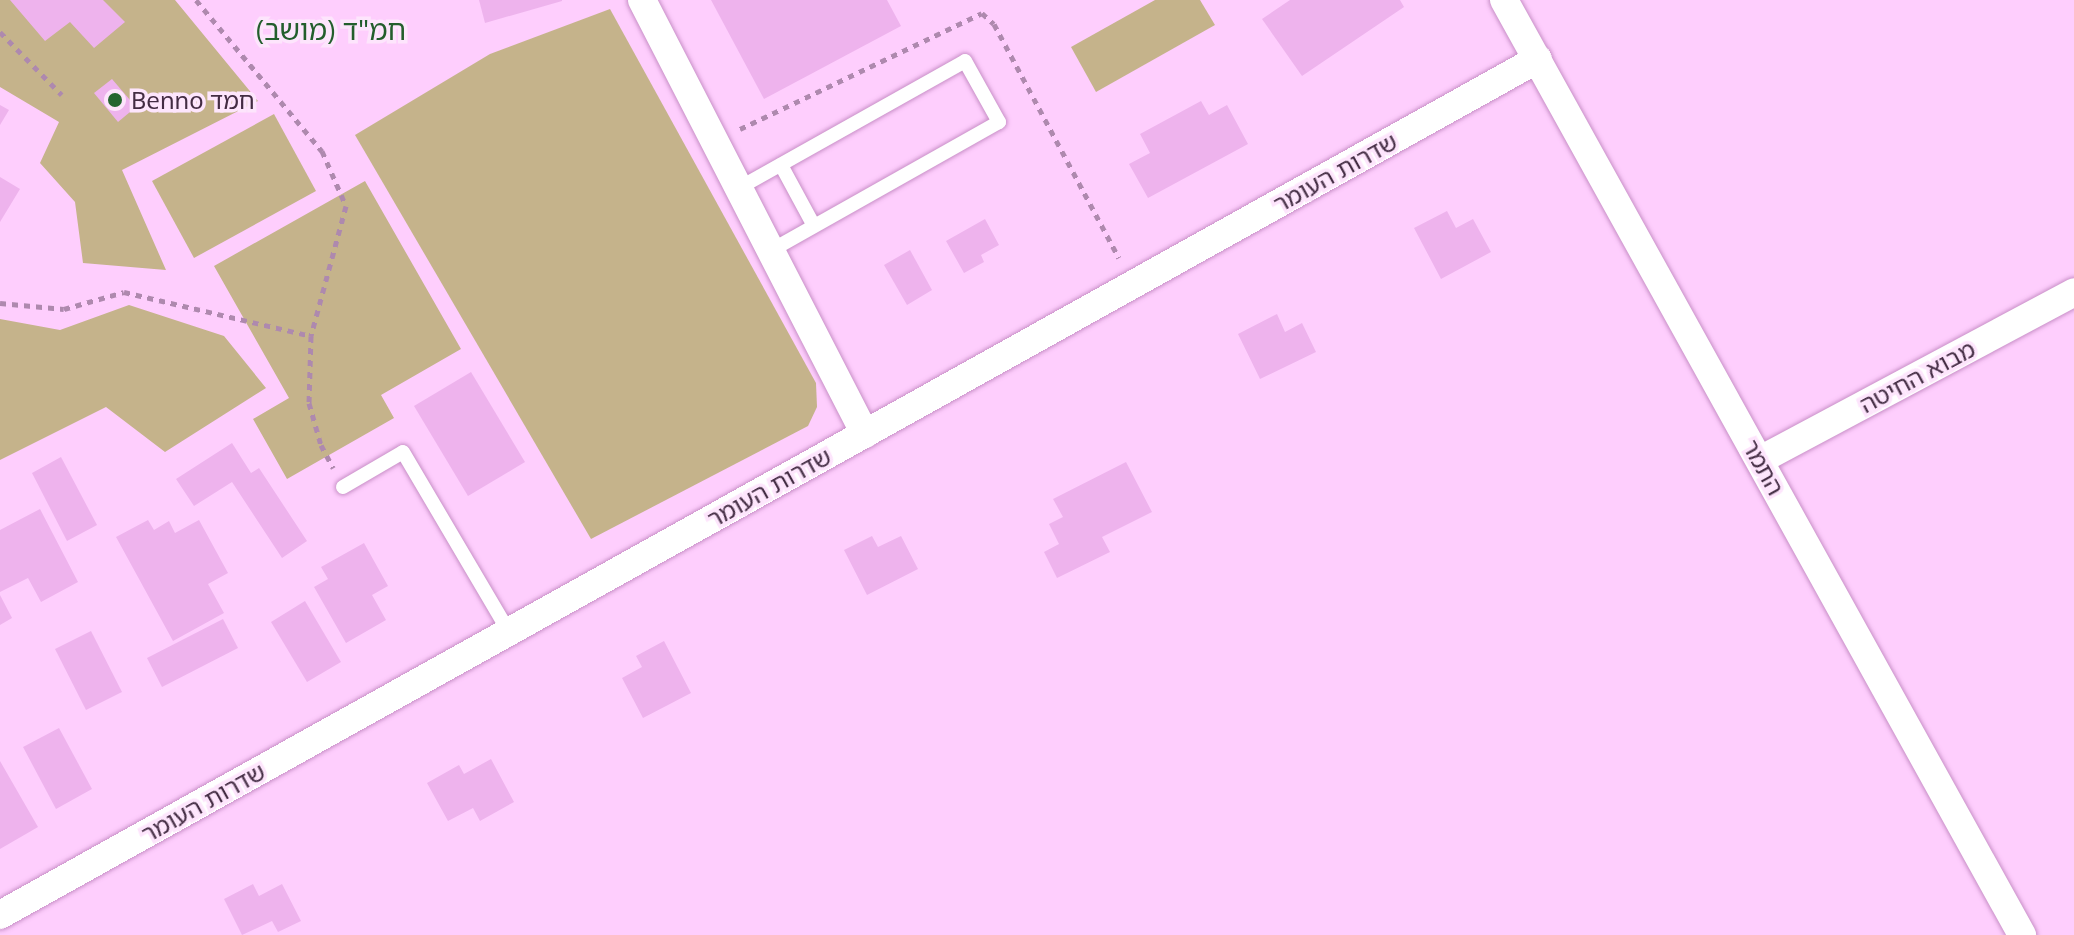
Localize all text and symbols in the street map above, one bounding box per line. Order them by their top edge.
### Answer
district label: חמ"ד (מושב) [256,12,406,46]
place label: Benno חמד [131,86,255,114]
marker: Benno חמד [106,91,124,109]
street label: שדרות העומר [1268,126,1402,218]
street label: מבוא החיטה [1854,334,1980,418]
street label: התמר [1737,434,1791,500]
street label: שדרות העומר [702,441,836,533]
street label: שדרות העומר [136,756,270,848]

